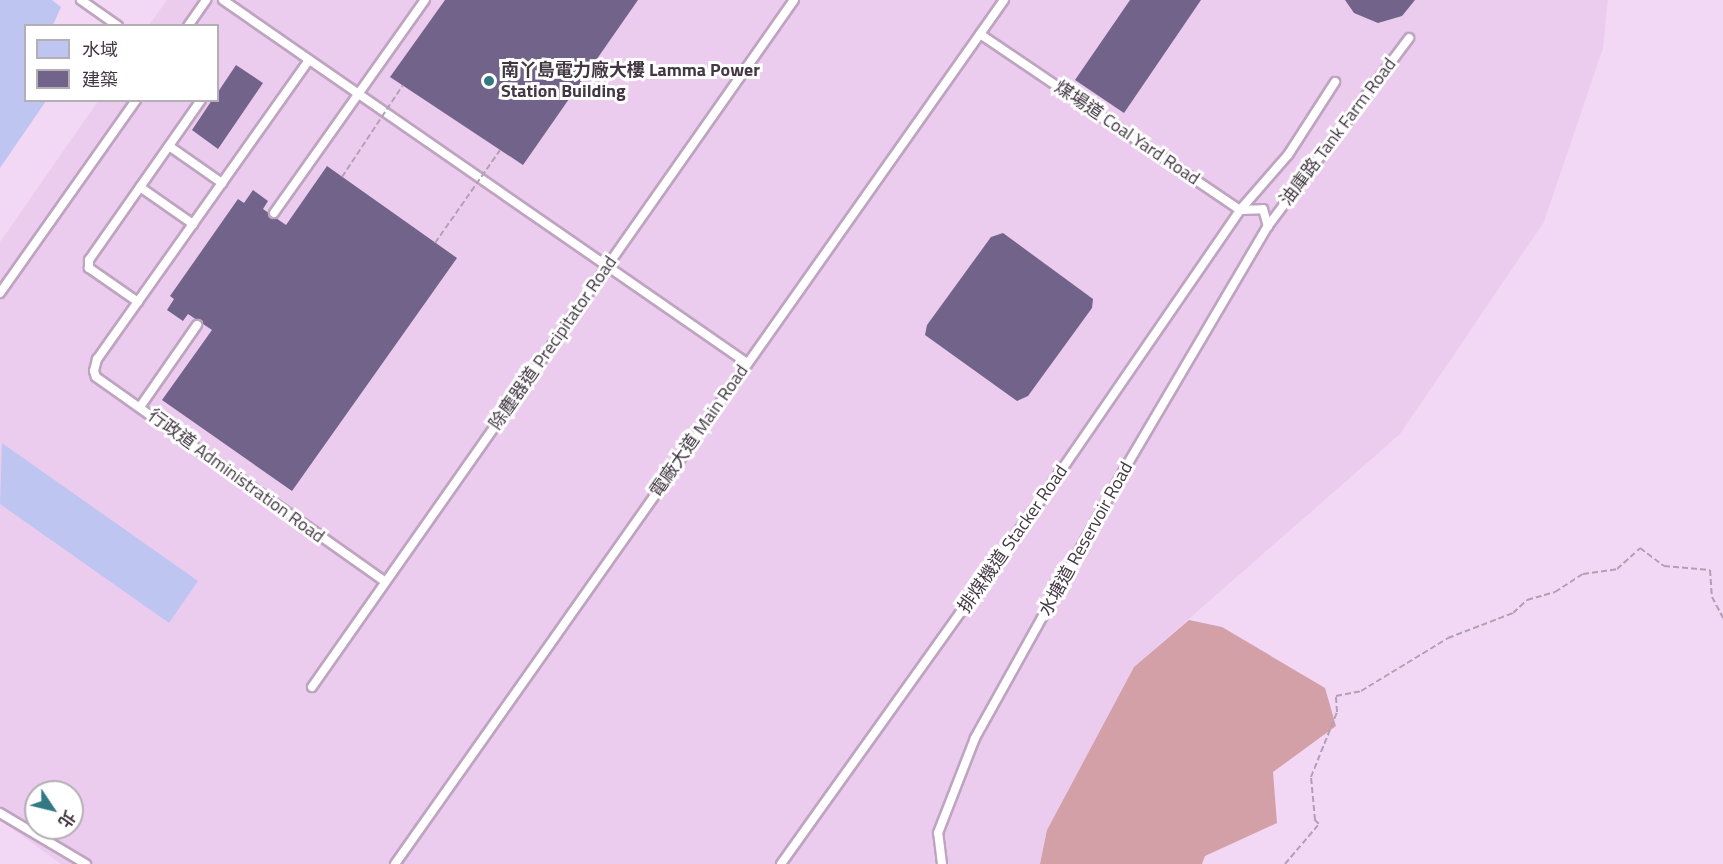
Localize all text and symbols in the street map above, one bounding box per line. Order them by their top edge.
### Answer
legend [24,24,219,102]
text: 水域 [82,36,118,63]
street label: 油庫路 Tank Farm Road [1275,54,1401,210]
place label: 南丫島電力廠大樓 Lamma Power Station Building [501,60,760,103]
text: 建築 [82,66,118,93]
marker: 南丫島電力廠大樓 Lamma Power Station Building [482,74,496,88]
street label: 煤場道 Coal Yard Road [1050,76,1204,190]
street label: 除塵器道 Precipitator Road [485,252,621,434]
street label: 電廠大道 Main Road [645,361,753,501]
street label: 行政道 Administration Road [143,405,329,547]
street label: 水塘道 Reservoir Road [1035,458,1137,620]
street label: 排煤機道 Stacker Road [954,461,1072,617]
north arrow [24,780,84,840]
text: 北 [53,806,82,833]

